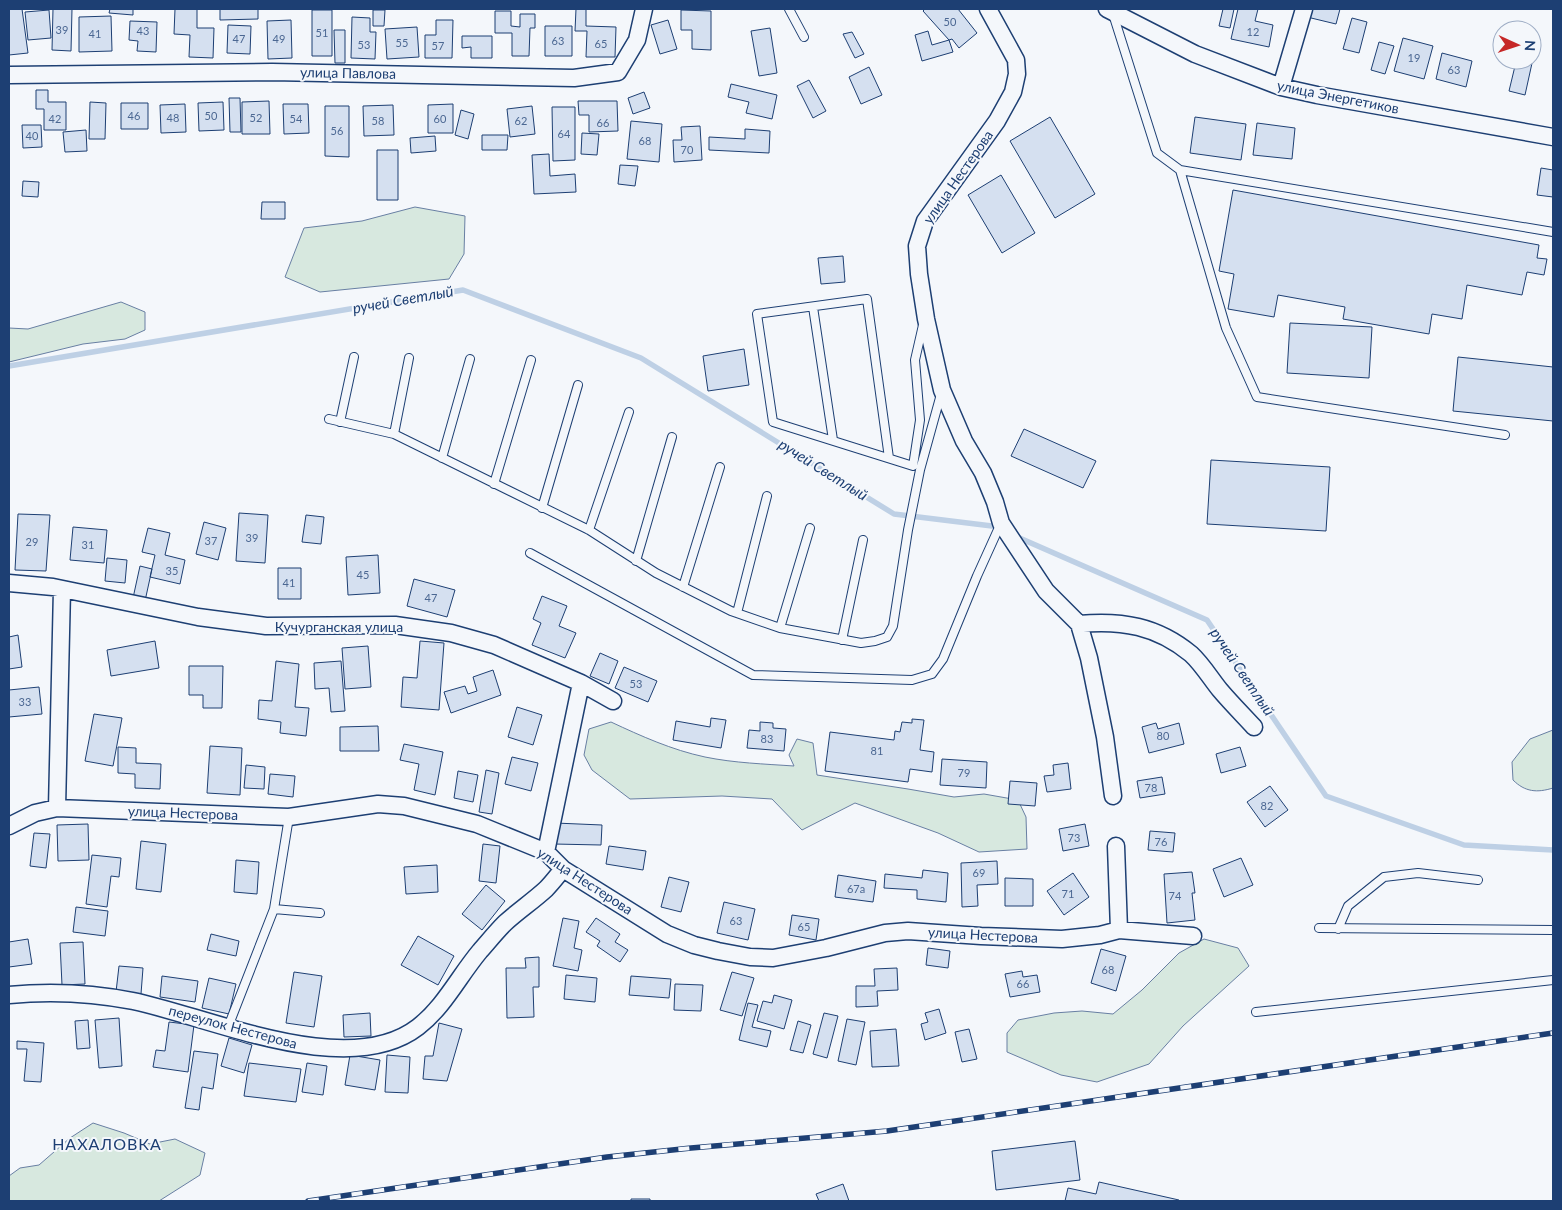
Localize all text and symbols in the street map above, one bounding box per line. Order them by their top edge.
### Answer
house number: 50 [944,15,957,28]
north arrow [1492,20,1542,70]
house number: 39 [56,23,68,36]
house number: 43 [137,24,149,37]
house number: 12 [1247,25,1259,38]
house number: 51 [316,26,328,39]
house number: 41 [89,27,101,40]
house number: 47 [233,32,245,45]
house number: 49 [273,32,285,45]
house number: 63 [552,34,564,47]
house number: 55 [396,36,408,49]
house number: 65 [595,37,607,50]
house number: 53 [358,38,370,51]
house number: 57 [432,39,444,52]
text: N [1522,40,1539,52]
house number: 19 [1408,51,1420,64]
street label: улица Павлова [300,63,396,82]
house number: 63 [1448,63,1460,76]
street label: улица Энергетиков [1276,76,1401,117]
house number: 46 [128,109,140,122]
house number: 50 [205,109,218,122]
house number: 48 [167,111,179,124]
house number: 52 [250,111,262,124]
house number: 42 [49,112,61,125]
house number: 54 [290,112,303,125]
house number: 60 [434,112,447,125]
house number: 58 [372,114,384,127]
house number: 62 [515,114,527,127]
house number: 66 [597,116,609,129]
house number: 56 [331,124,343,137]
house number: 64 [558,127,571,140]
street label: улица Нестерова [919,127,996,227]
house number: 40 [26,129,39,142]
house number: 68 [639,134,651,147]
house number: 70 [681,143,694,156]
water label: ручей Светлый [351,281,455,317]
water label: ручей Светлый [776,435,872,504]
house number: 39 [246,531,258,544]
house number: 37 [205,534,217,547]
house number: 29 [26,535,38,548]
house number: 31 [82,538,94,551]
house number: 35 [166,564,178,577]
house number: 45 [357,568,369,581]
house number: 41 [283,576,295,589]
house number: 47 [425,591,437,604]
street label: Кучурганская улица [275,618,403,635]
water label: ручей Светлый [1207,624,1279,719]
house number: 53 [630,677,642,690]
house number: 33 [19,695,31,708]
house number: 80 [1157,729,1170,742]
house number: 83 [761,732,773,745]
house number: 81 [871,744,883,757]
house number: 79 [958,766,970,779]
house number: 78 [1145,781,1157,794]
house number: 82 [1261,799,1273,812]
street label: улица Нестерова [128,802,238,823]
house number: 73 [1068,831,1080,844]
house number: 76 [1155,835,1167,848]
street label: улица Нестерова [534,843,636,918]
house number: 69 [973,866,985,879]
house number: 67а [847,882,865,895]
house number: 71 [1062,887,1074,900]
house number: 74 [1169,889,1182,902]
house number: 63 [730,914,742,927]
house number: 65 [798,920,810,933]
street label: улица Нестерова [928,923,1039,946]
house number: 68 [1102,963,1114,976]
house number: 66 [1017,977,1029,990]
street label: переулок Нестерова [167,1001,299,1052]
district label: НАХАЛОВКА [52,1134,162,1153]

